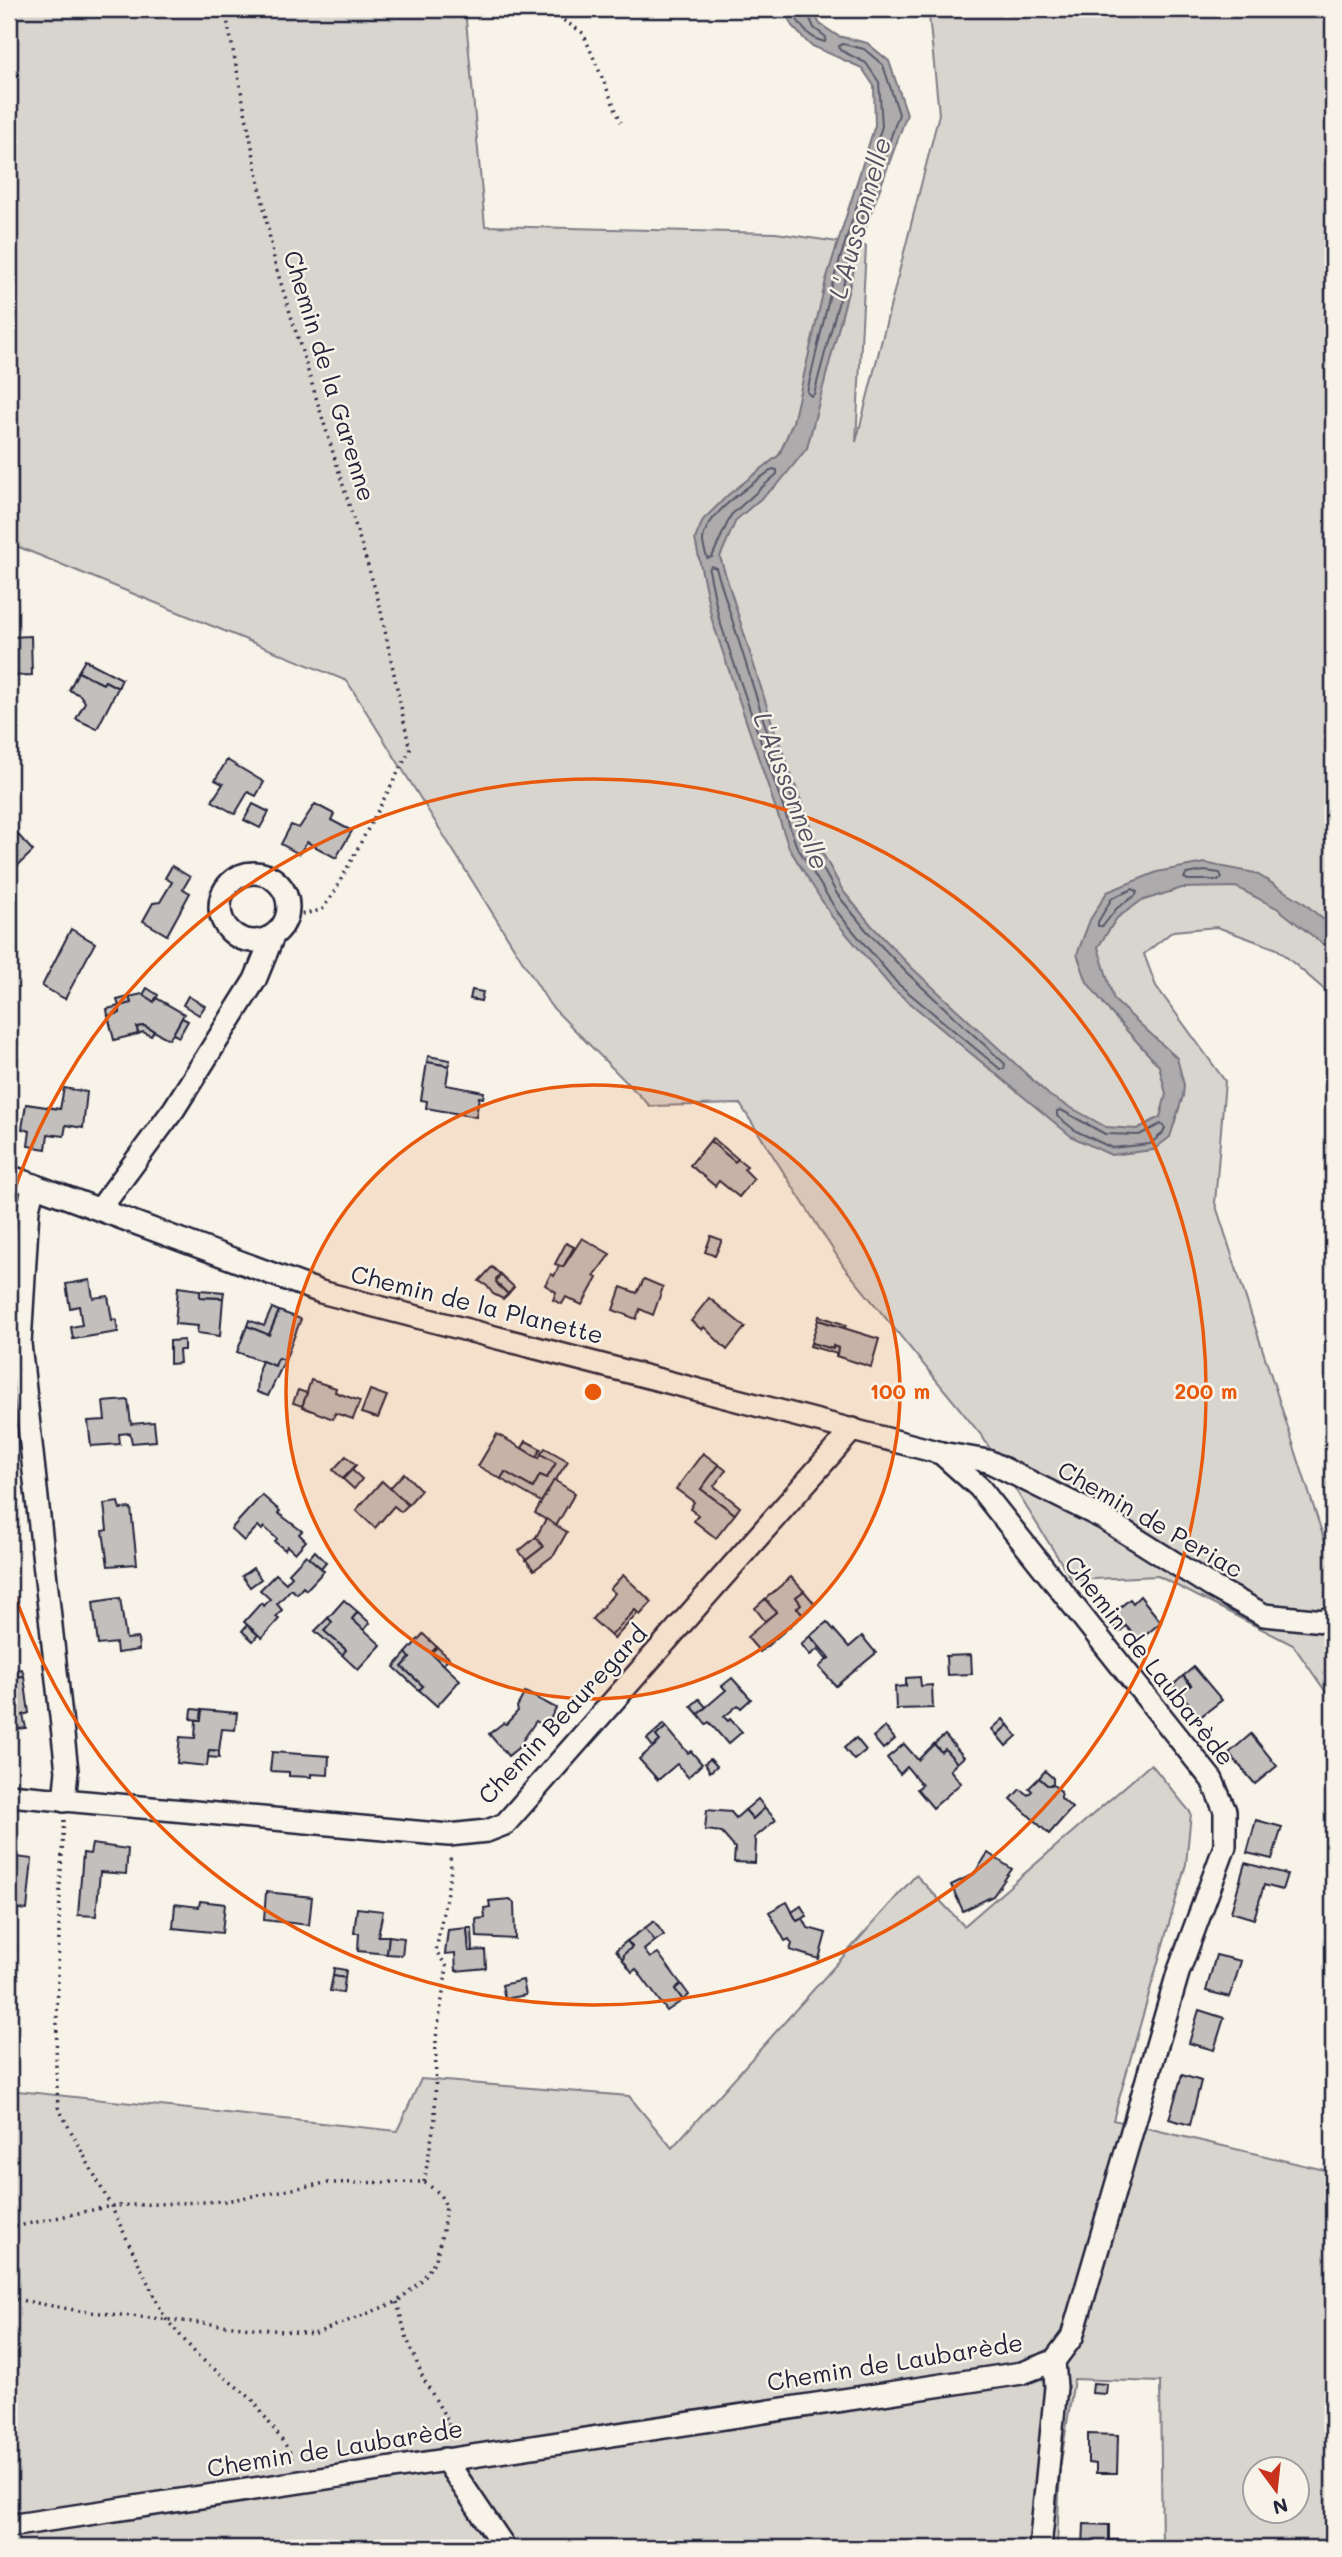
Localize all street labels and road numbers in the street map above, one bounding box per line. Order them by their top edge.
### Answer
street label: Chemin de la Garenne [278,246,383,505]
street label: Chemin de la Planette [348,1257,607,1350]
street label: Chemin de Periac [1053,1453,1249,1584]
street label: Chemin de Laubarède [1058,1549,1242,1772]
street label: Chemin Beauregard [471,1618,653,1810]
street label: Chemin de Laubarède [765,2326,1025,2397]
street label: Chemin de Laubarède [205,2412,465,2483]

